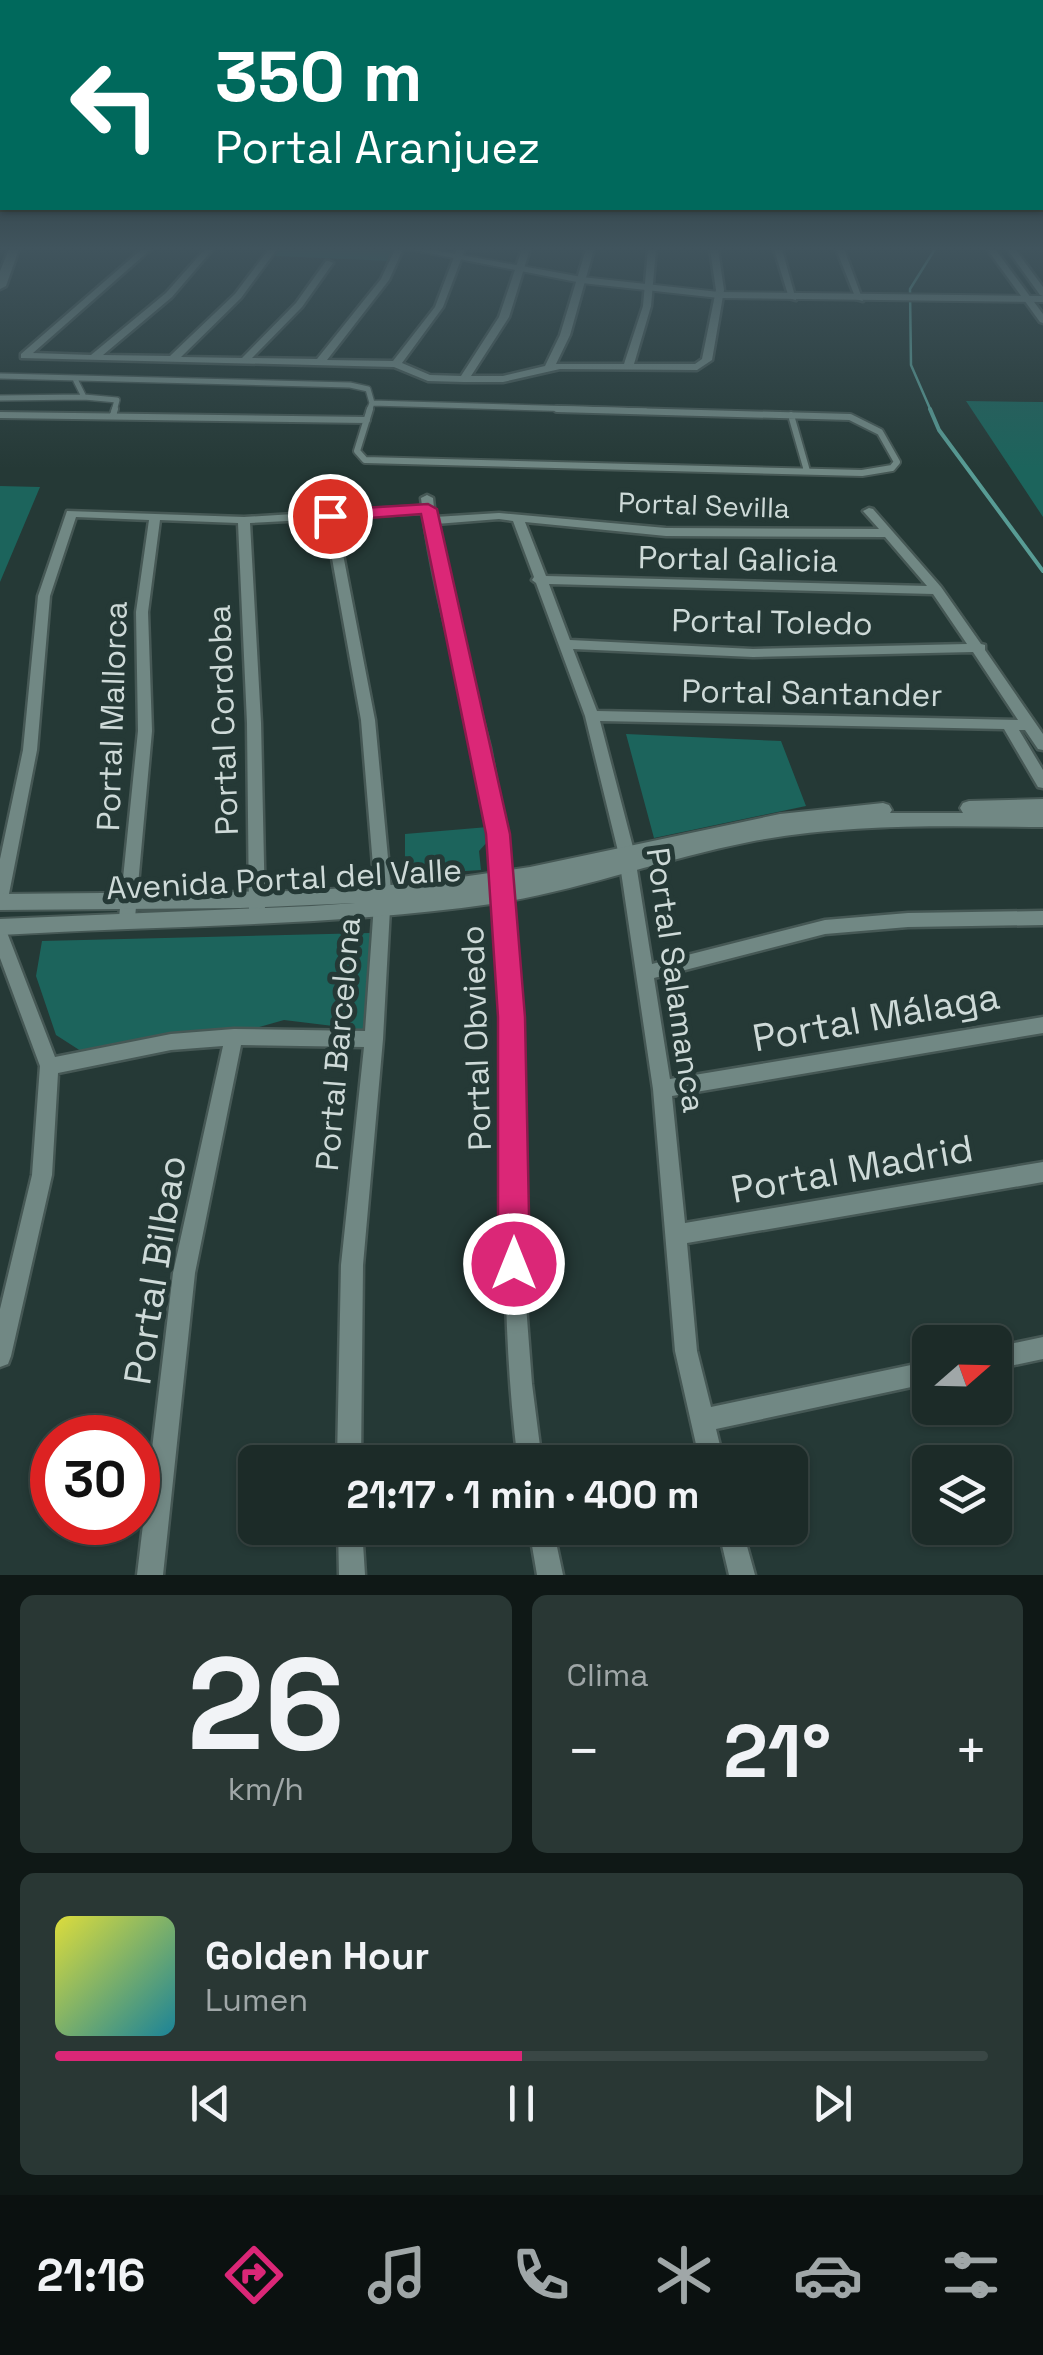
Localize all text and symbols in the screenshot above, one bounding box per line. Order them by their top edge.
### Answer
text: 350 m [215,32,422,121]
icon: left [50,40,180,170]
text: Portal Aranjuez [215,119,540,176]
pin [288,474,373,559]
street label: Portal Sevilla [617,484,791,526]
icon: arrive [303,489,358,544]
street label: Portal Galicia [638,537,838,581]
street label: Portal Mallorca [88,600,136,832]
street label: Portal Toledo [671,600,873,644]
street label: Portal Cordoba [199,604,247,836]
street label: Portal Santander [681,671,943,715]
street label: Portal Salamanca [638,845,714,1115]
street label: Avenida Portal del Valle [105,850,463,908]
street label: Portal Barcelona [307,916,369,1172]
street label: Portal Obviedo [452,925,500,1151]
street label: Portal Málaga [749,972,1003,1062]
street label: Portal Madrid [727,1124,977,1214]
street label: Portal Bilbao [113,1152,197,1388]
position arrow [462,1212,566,1316]
north arrow [912,1325,1012,1425]
map controls [912,1325,1012,1545]
speed limit sign: 30 [30,1415,160,1545]
button: layers [912,1445,1012,1545]
text: 21:17 · 1 min · 400 m [347,1471,699,1519]
text: 26 [187,1621,345,1787]
text: Clima [567,1655,649,1695]
text: 21° [723,1703,831,1799]
text: − [567,1716,601,1786]
text: + [954,1716,988,1786]
text: km/h [228,1769,304,1809]
text: Golden Hour [205,1932,429,1980]
text: Lumen [205,1980,308,2020]
icon: previous [183,2076,238,2131]
icon: pause [494,2076,549,2131]
icon: next [805,2076,860,2131]
icon: directions [219,2240,289,2310]
icon: music [362,2240,432,2310]
icon: phone [506,2240,576,2310]
icon: climate [649,2240,719,2310]
icon: car [793,2240,863,2310]
icon: filters [936,2240,1006,2310]
text: 21:16 [37,2247,145,2304]

